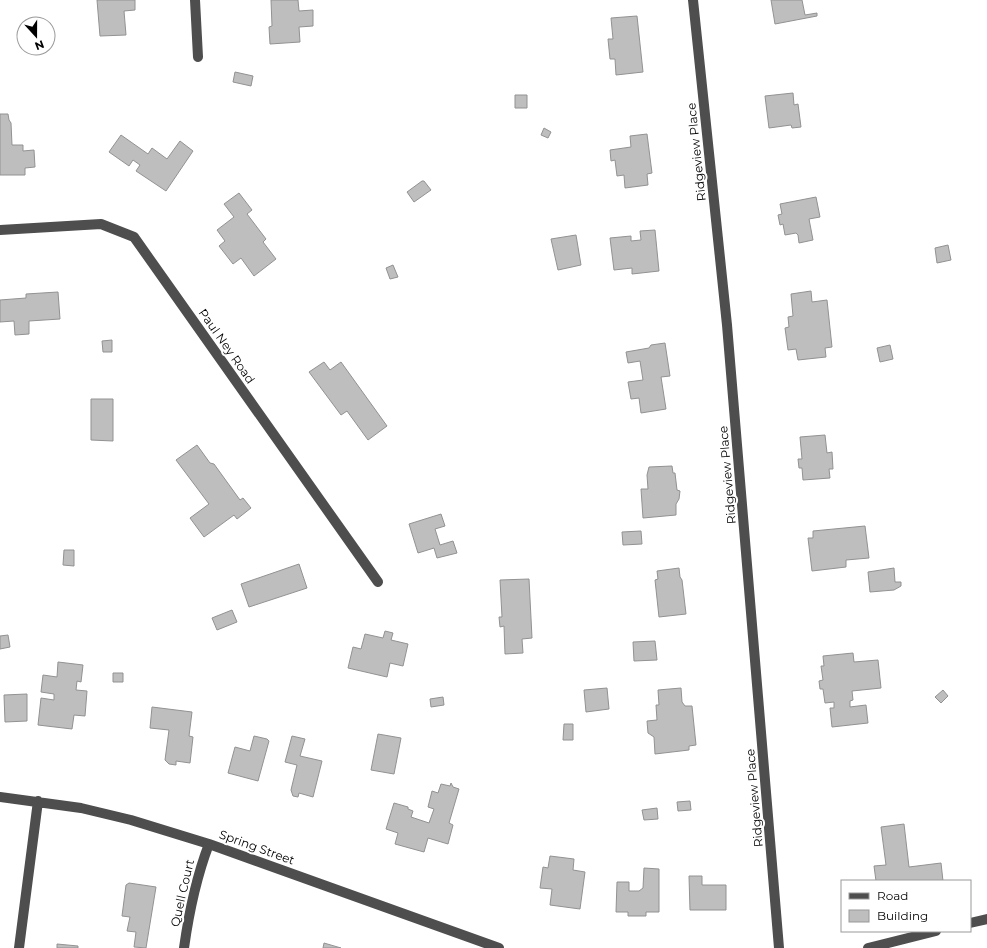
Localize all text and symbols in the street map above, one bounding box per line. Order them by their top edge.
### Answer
north arrow [16,16,56,56]
text: N [33,37,46,53]
street label: Ridgeview Place [683,102,709,202]
street label: Paul Ney Road [196,306,258,386]
street label: Ridgeview Place [715,425,739,525]
street label: Ridgeview Place [742,748,766,848]
street label: Spring Street [217,826,297,868]
street label: Quell Court [167,858,197,928]
legend [841,880,971,932]
text: Road [877,888,908,903]
text: Building [877,908,928,923]

